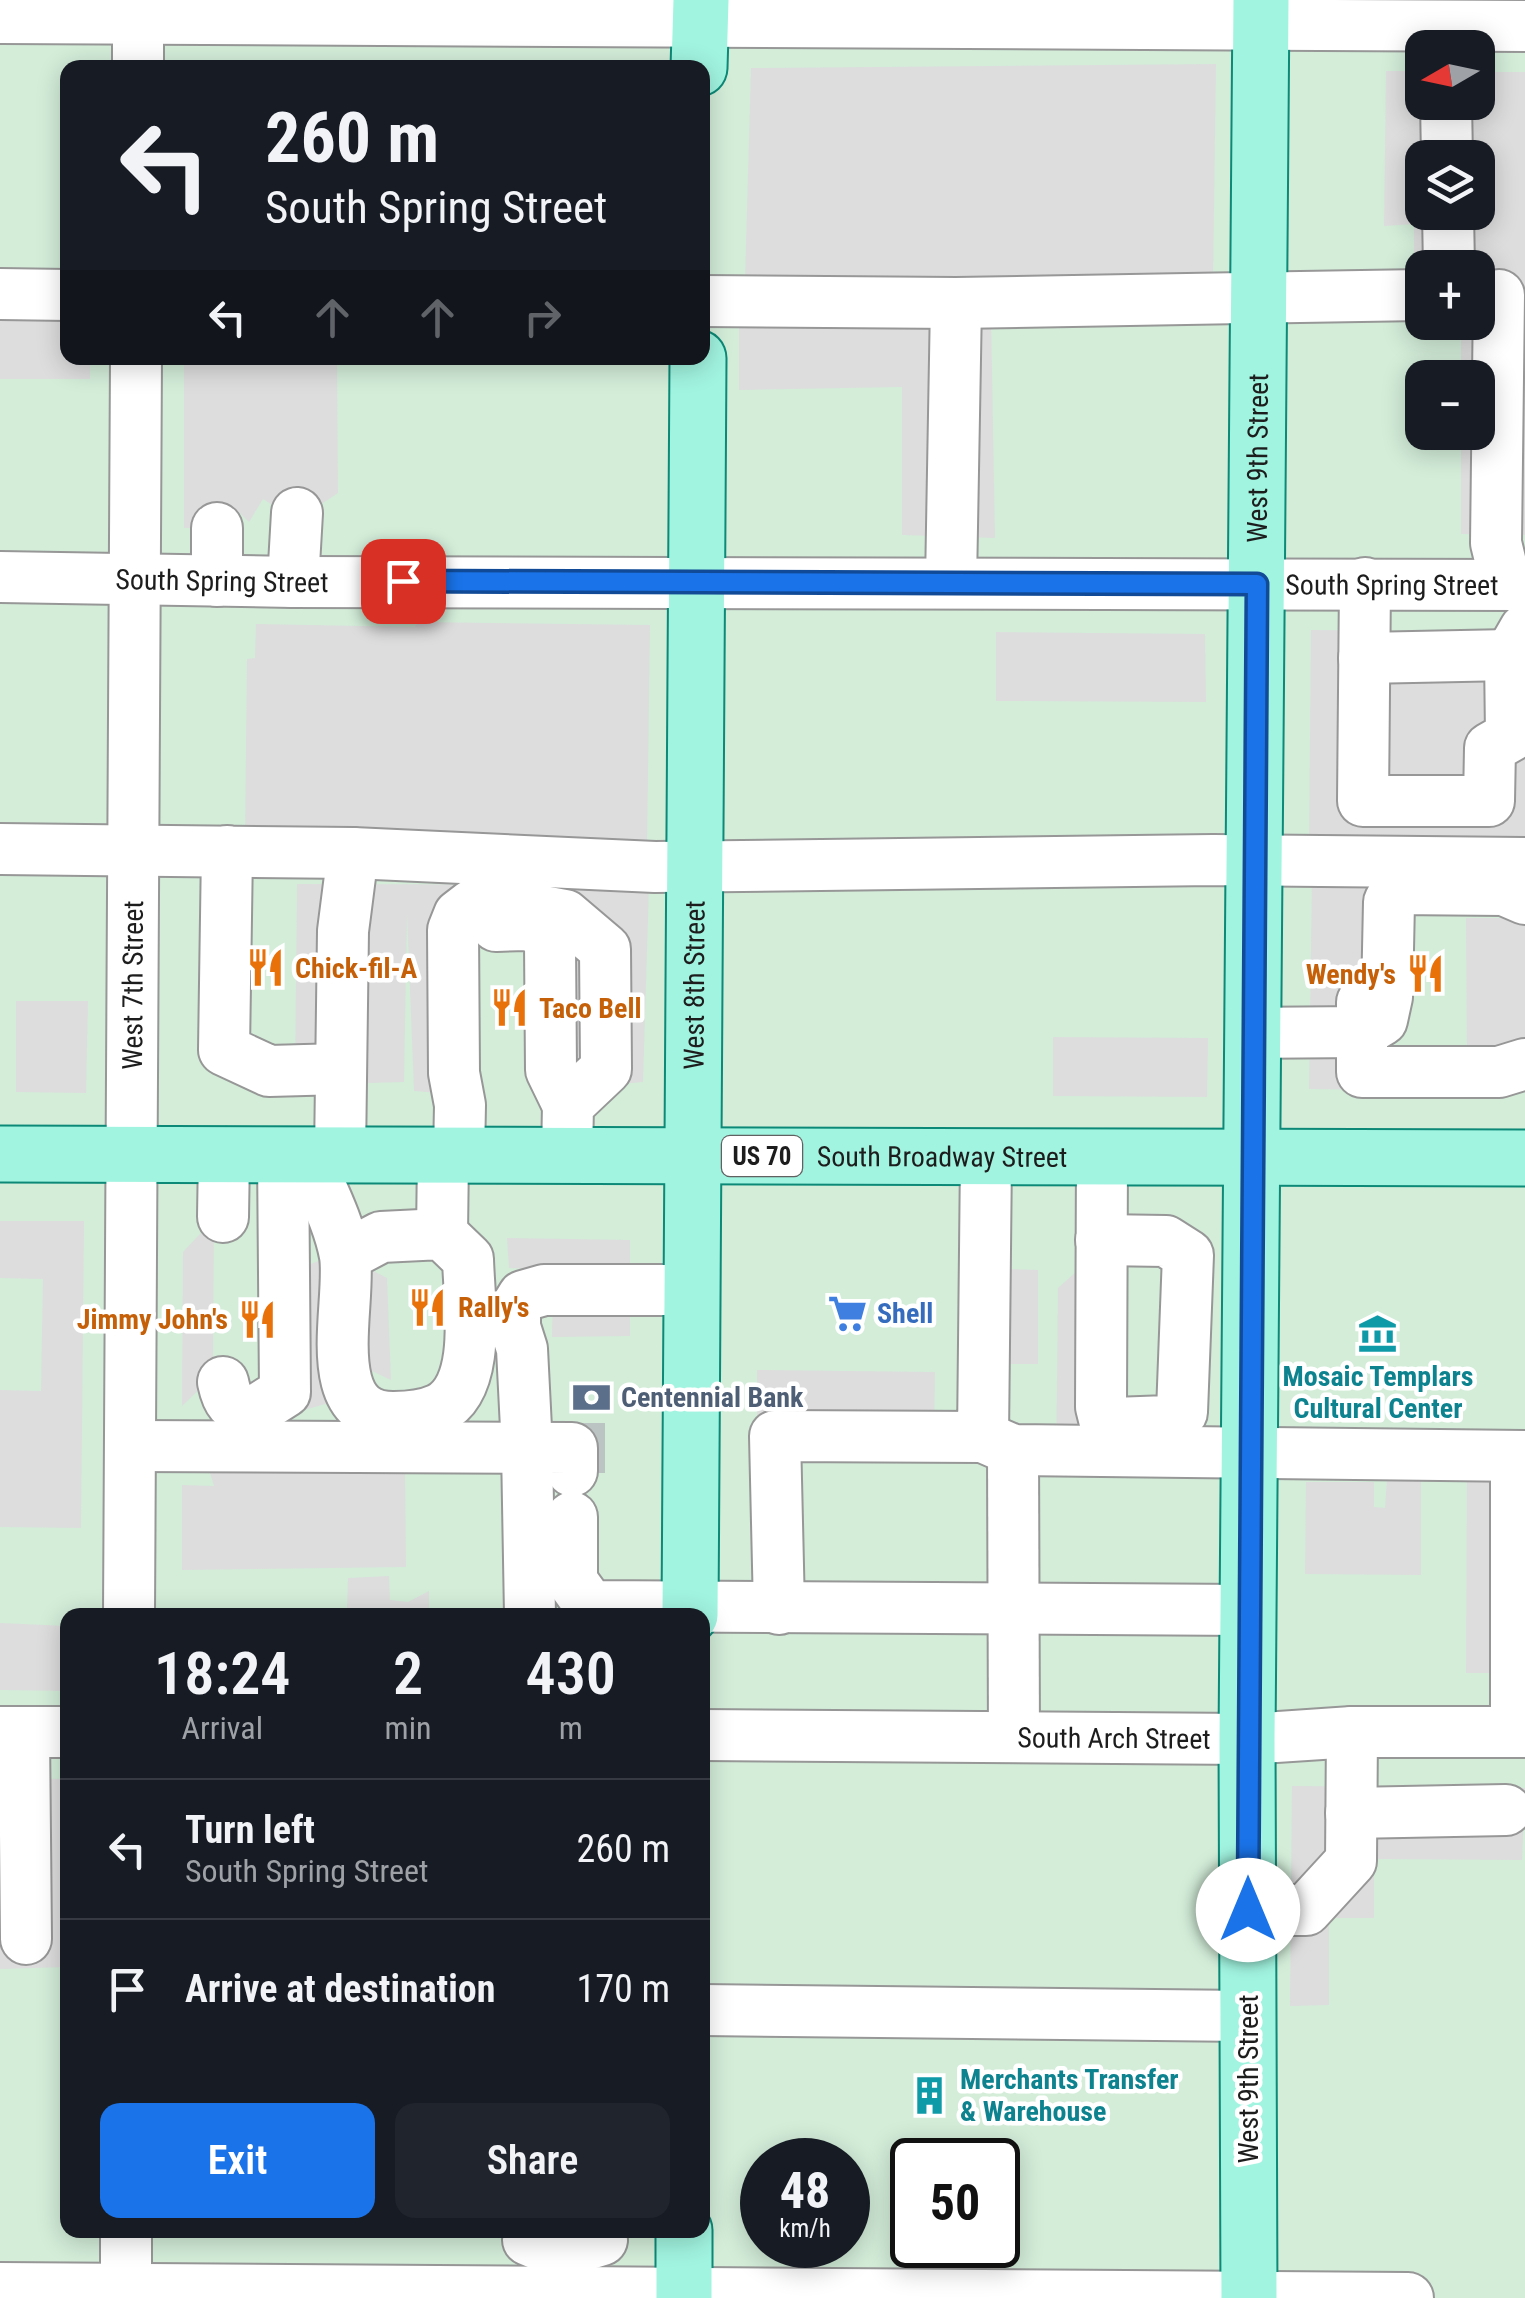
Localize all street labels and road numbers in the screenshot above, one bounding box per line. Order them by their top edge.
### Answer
street label: West 9th Street [1240,373,1274,543]
street label: South Spring Street [115,562,329,599]
street label: South Spring Street [1285,568,1499,601]
street label: West 7th Street [116,900,149,1070]
street label: West 8th Street [677,900,711,1070]
road number: US 70 [722,1136,802,1176]
street label: South Broadway Street [817,1140,1067,1173]
street label: South Arch Street [1017,1721,1211,1755]
street label: West 9th Street [1232,1994,1265,2164]

